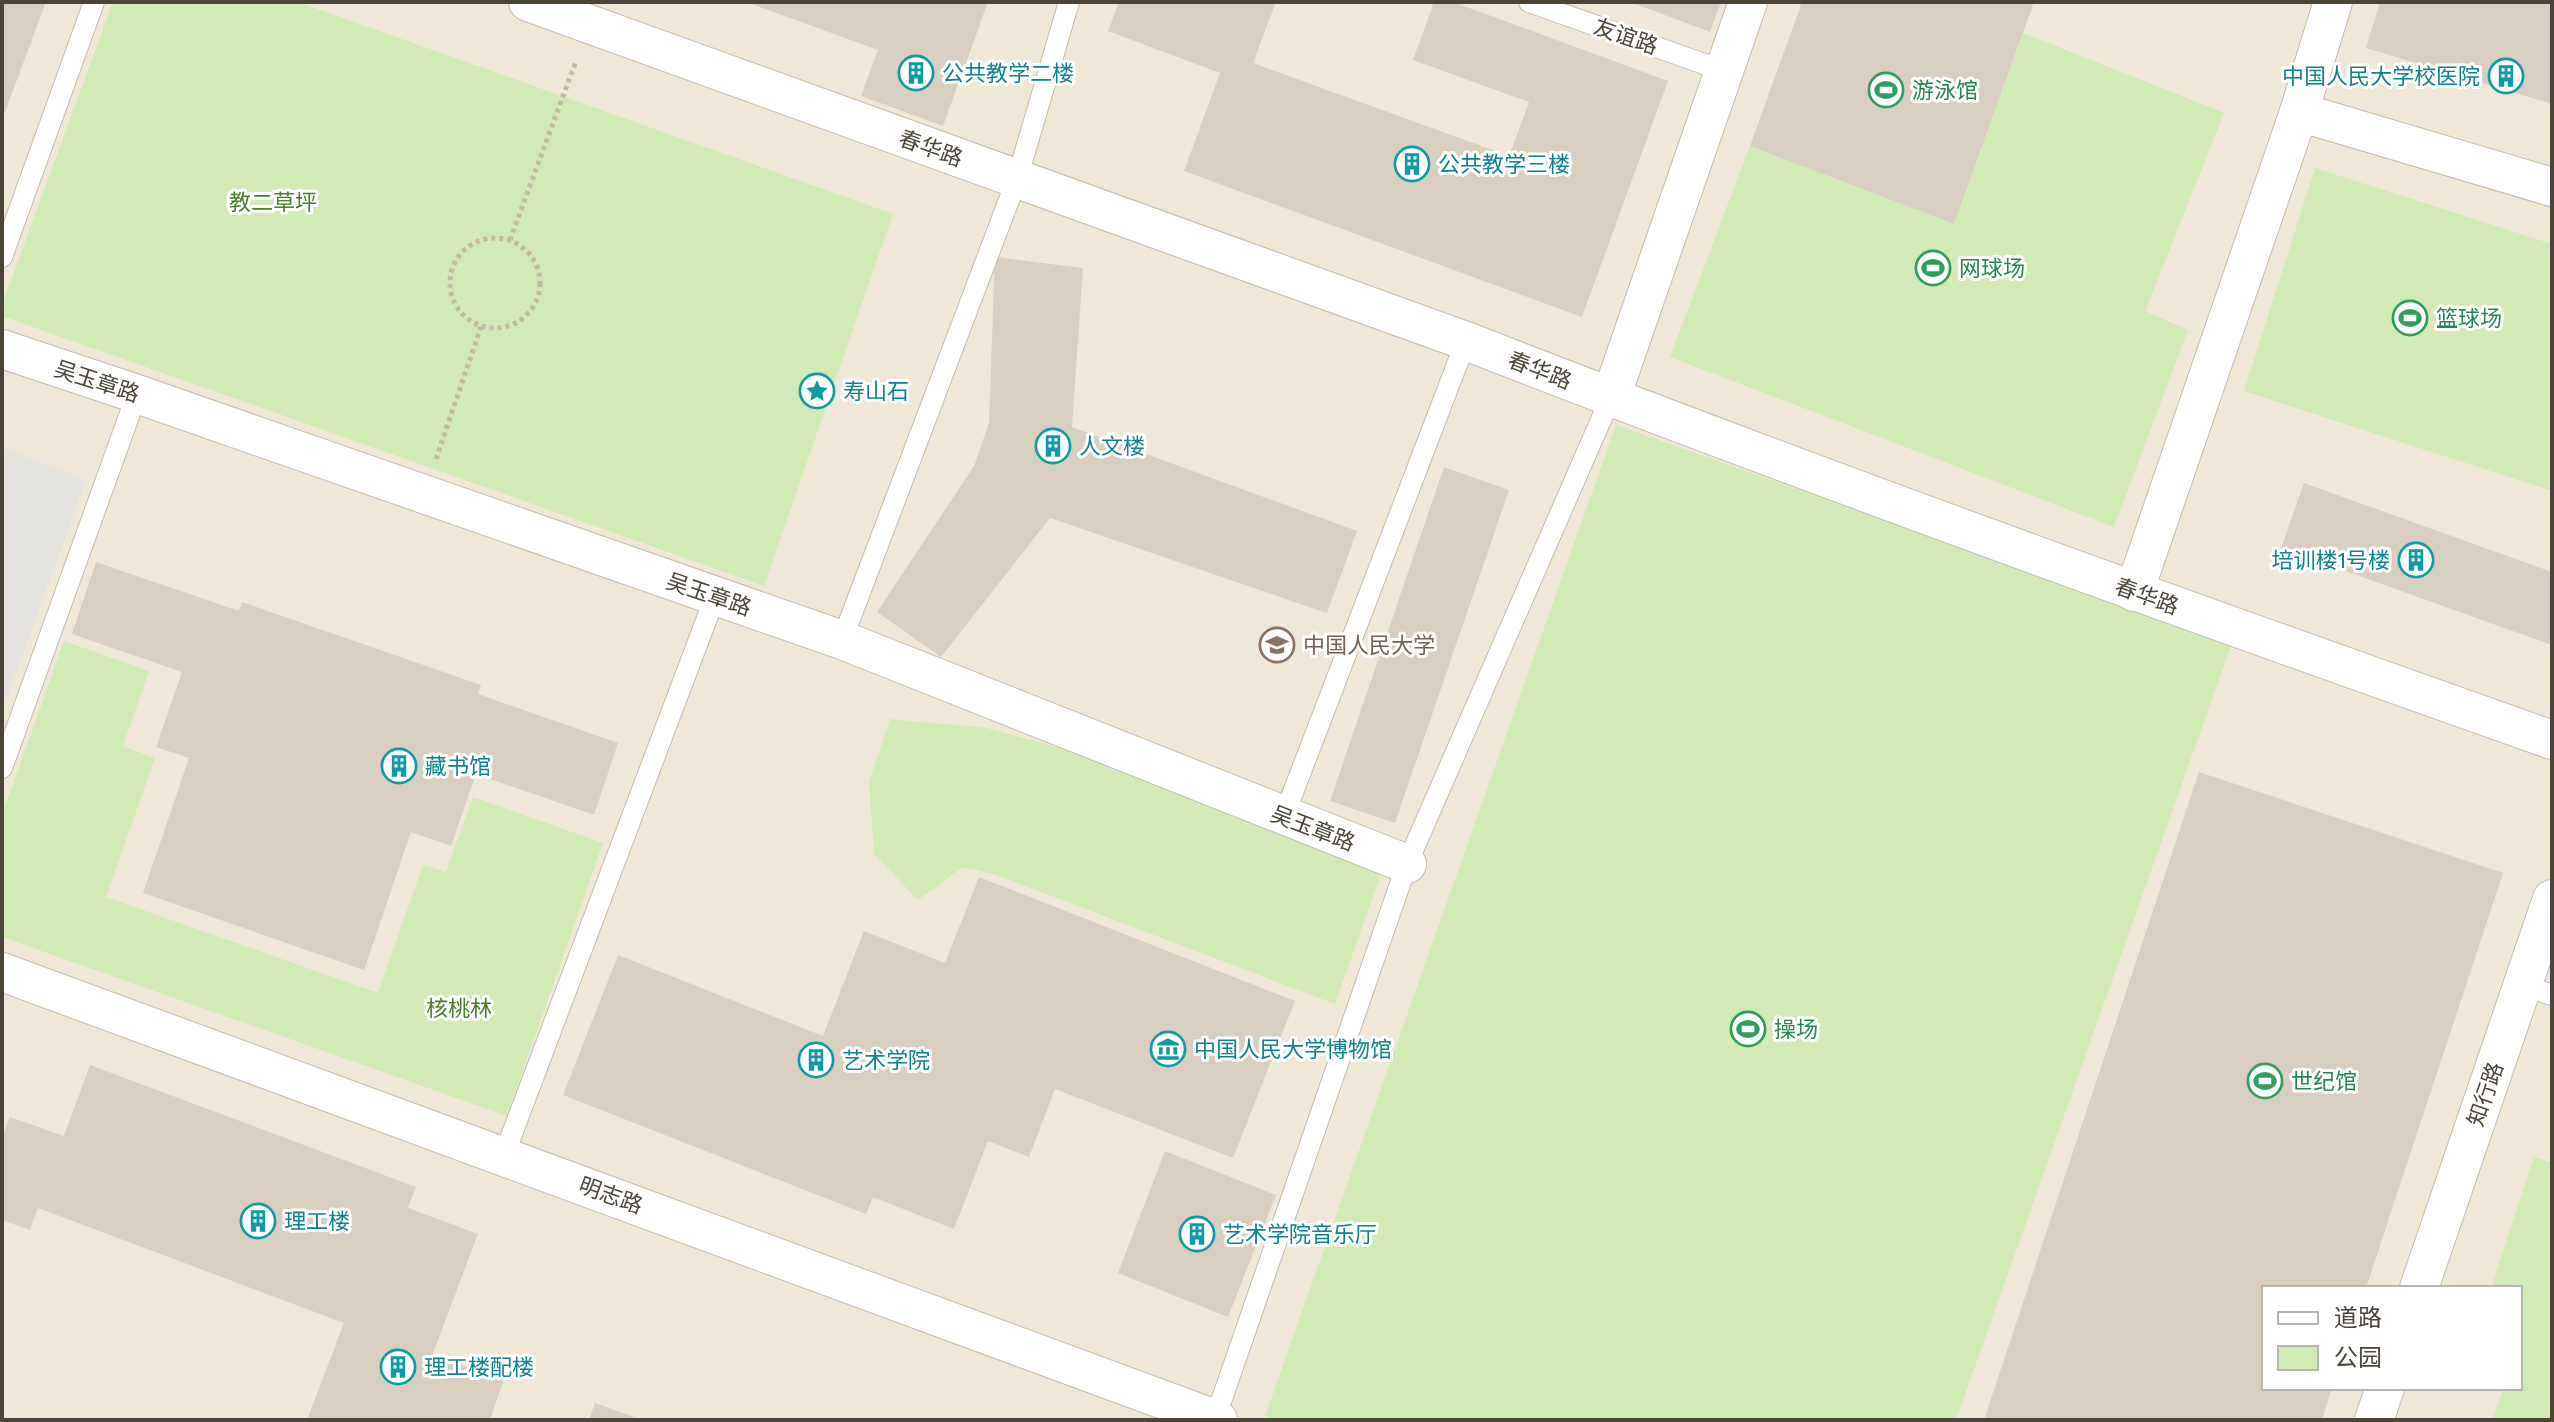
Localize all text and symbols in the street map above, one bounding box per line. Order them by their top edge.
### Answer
street label: 友谊路 [1590,13,1661,60]
building icon: 公共教学二楼 [897,54,935,92]
building icon: 中国人民大学校医院 [2487,57,2525,95]
place label: 公共教学二楼 [942,60,1074,87]
place label: 中国人民大学校医院 [2282,63,2480,90]
sports icon: 游泳馆 [1867,71,1905,109]
place label: 游泳馆 [1912,77,1978,104]
street label: 春华路 [895,124,966,172]
building icon: 公共教学三楼 [1393,145,1431,183]
place label: 公共教学三楼 [1438,151,1570,178]
park label: 教二草坪 [229,189,317,216]
sports icon: 网球场 [1914,249,1952,287]
place label: 网球场 [1959,255,2025,282]
sports icon: 篮球场 [2391,299,2429,337]
place label: 篮球场 [2436,305,2502,332]
street label: 春华路 [1504,346,1575,395]
street label: 吴玉章路 [51,355,143,408]
place icon: 寿山石 [798,372,836,410]
place label: 寿山石 [843,378,909,405]
building icon: 人文楼 [1034,427,1072,465]
place label: 人文楼 [1079,433,1145,460]
building icon: 培训楼1号楼 [2397,541,2435,579]
place label: 培训楼1号楼 [2271,547,2390,574]
street label: 吴玉章路 [663,567,755,622]
street label: 春华路 [2111,572,2182,620]
school or university icon: 中国人民大学 [1258,626,1296,664]
place label: 中国人民大学 [1303,632,1435,659]
building icon: 藏书馆 [380,747,418,785]
place label: 藏书馆 [425,753,491,780]
street label: 吴玉章路 [1267,800,1359,857]
park label: 核桃林 [426,995,492,1022]
sports icon: 操场 [1729,1010,1767,1048]
place label: 操场 [1774,1016,1818,1043]
museum icon: 中国人民大学博物馆 [1149,1030,1187,1068]
place label: 中国人民大学博物馆 [1194,1036,1392,1063]
building icon: 艺术学院 [797,1041,835,1079]
place label: 艺术学院 [842,1047,930,1074]
street label: 知行路 [2462,1059,2509,1130]
sports icon: 世纪馆 [2246,1062,2284,1100]
place label: 世纪馆 [2291,1068,2357,1095]
street label: 明志路 [575,1171,646,1219]
building icon: 理工楼 [239,1202,277,1240]
place label: 理工楼 [284,1208,350,1235]
building icon: 艺术学院音乐厅 [1178,1215,1216,1253]
place label: 艺术学院音乐厅 [1223,1221,1377,1248]
legend [2262,1286,2522,1390]
text: 道路 [2334,1304,2382,1332]
text: 公园 [2334,1344,2382,1372]
building icon: 理工楼配楼 [379,1348,417,1386]
place label: 理工楼配楼 [424,1354,534,1381]

